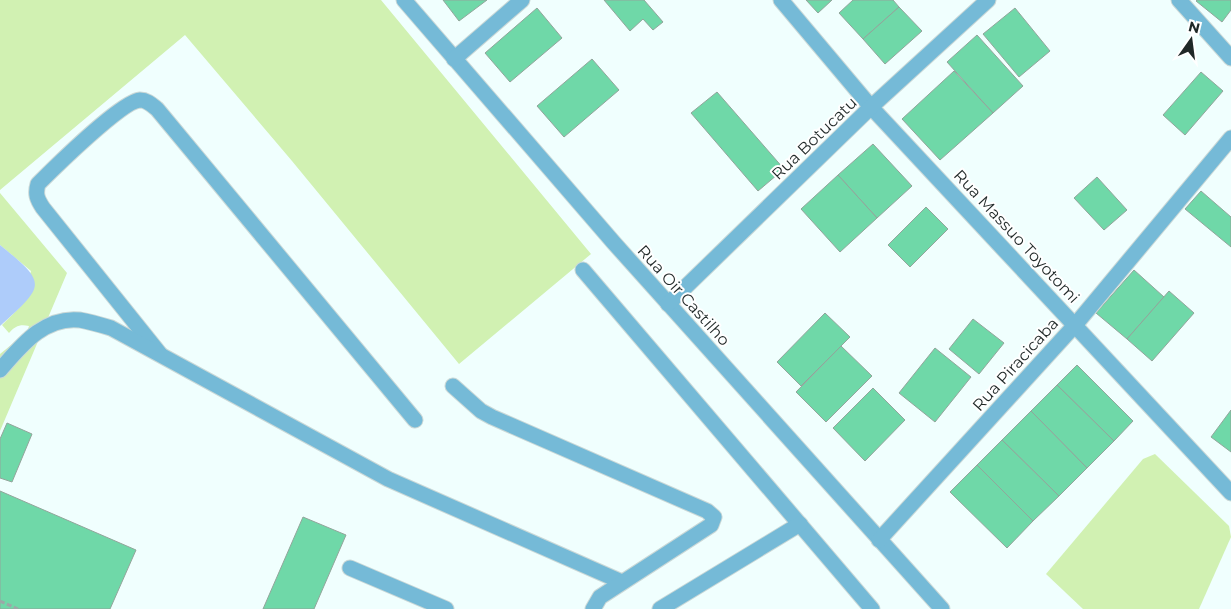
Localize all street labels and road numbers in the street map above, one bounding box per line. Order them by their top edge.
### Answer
street label: Rua Botucatu [768,93,861,184]
street label: Rua Massuo Toyotomi [950,166,1083,307]
street label: Rua Oir Castilho [634,241,734,350]
street label: Rua Piracicaba [969,314,1062,415]

